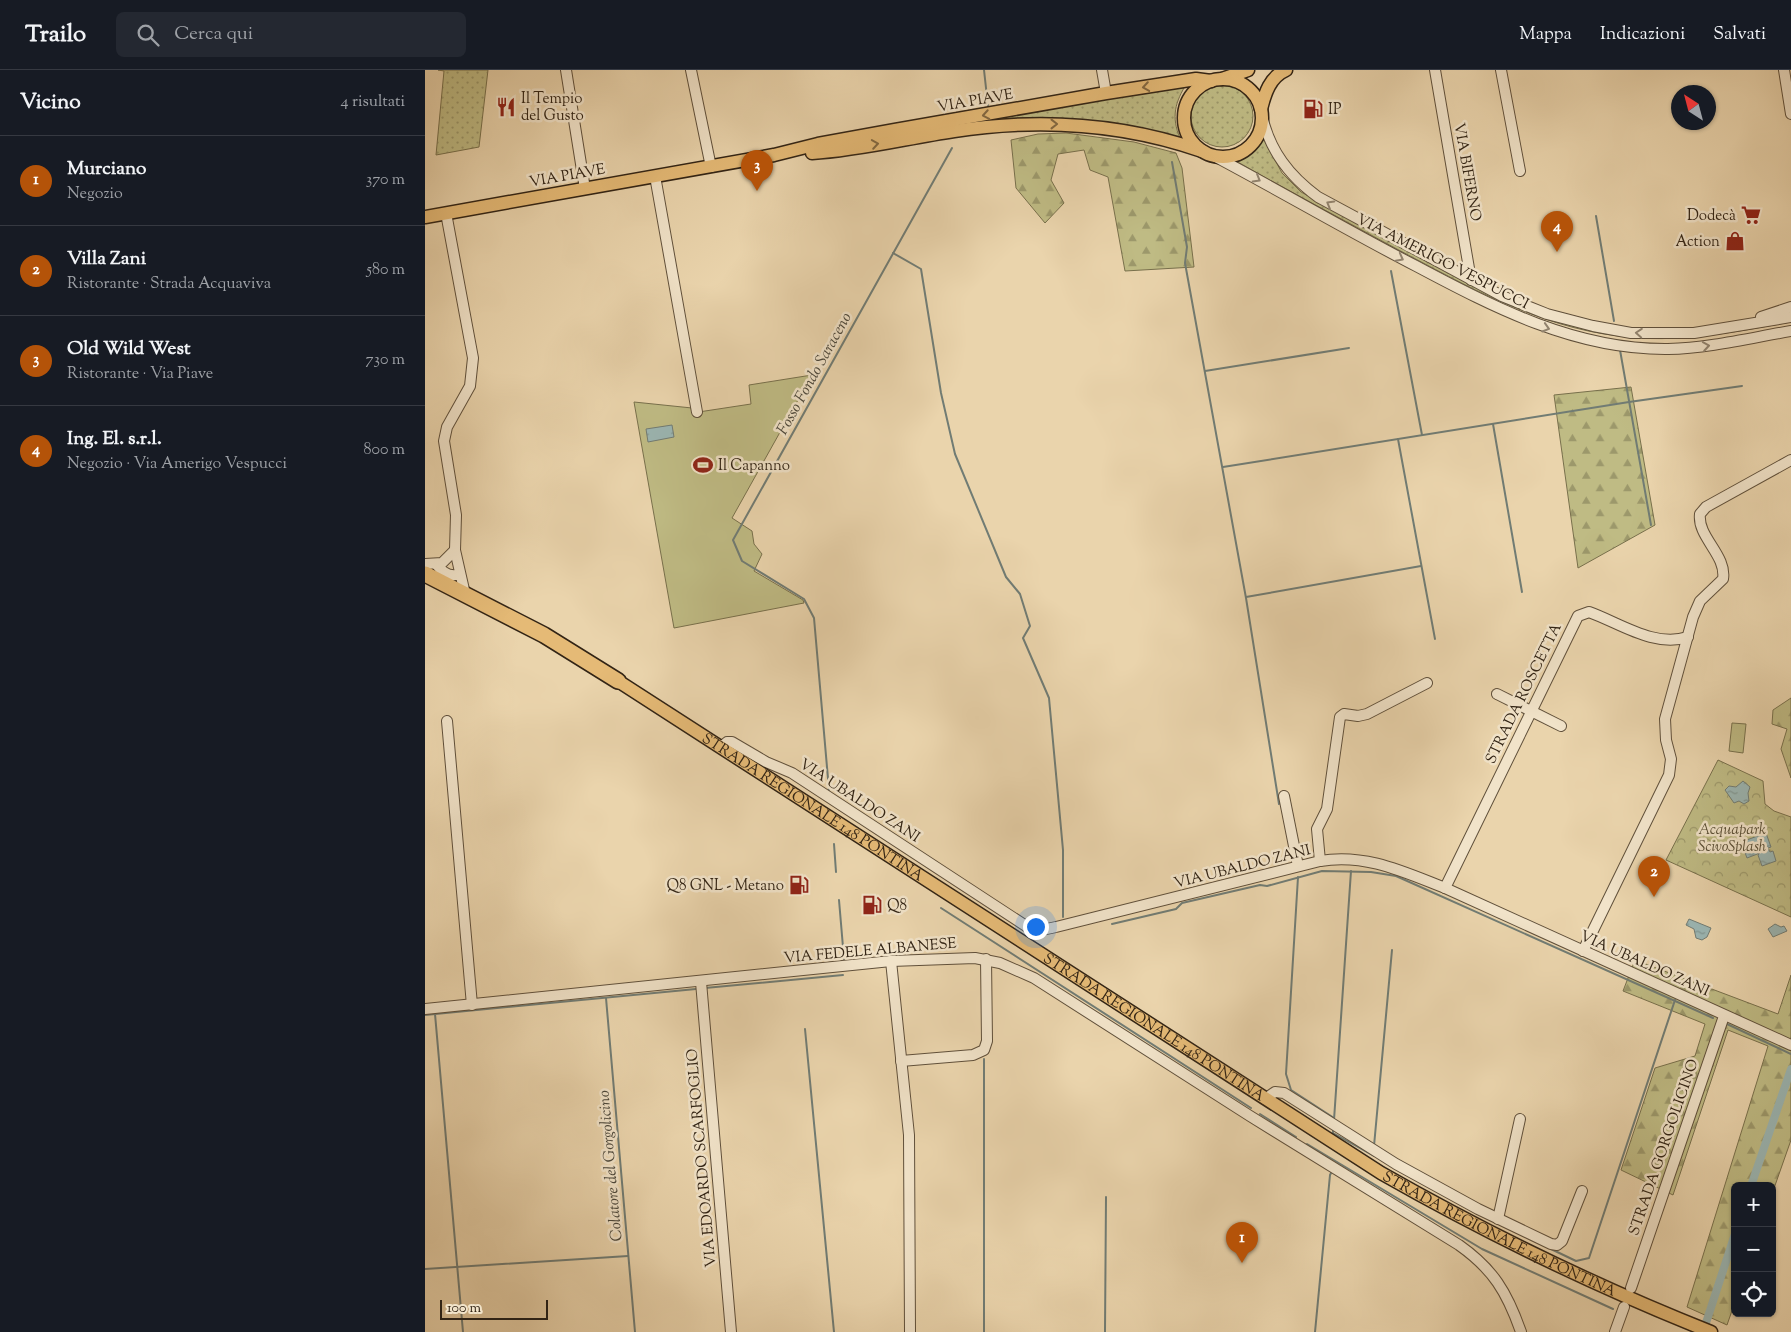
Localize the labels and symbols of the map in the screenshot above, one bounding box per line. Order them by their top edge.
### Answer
one-way arrow [1141,81,1150,91]
street label: VIA PIAVE [936,84,1015,119]
north arrow [1671,85,1716,130]
place label: Il Tempio del Gusto [521,89,584,127]
restaurant icon: Il Tempio del Gusto [495,96,517,118]
fuel station icon: IP [1302,98,1324,120]
place label: IP [1328,100,1342,121]
one-way arrow [981,109,990,119]
one-way arrow [1050,119,1058,129]
street label: VIA BIFERNO [1448,121,1486,223]
one-way arrow [871,140,879,150]
pin: 3 [741,150,773,191]
street label: VIA PIAVE [528,159,607,194]
one-way arrow [1252,173,1261,183]
one-way arrow [1326,200,1335,210]
supermarket icon: Dodecà [1740,204,1762,226]
place label: Dodecà [1687,206,1736,227]
street label: VIA AMERIGO VESPUCCI [1352,210,1532,315]
pin: 4 [1541,211,1573,252]
shop icon: Action [1724,230,1746,252]
place label: Action [1675,232,1720,253]
one-way arrow [1394,251,1403,261]
water label: Fosso Fondo Saraceno [772,309,858,440]
one-way arrow [1541,322,1549,332]
one-way arrow [1634,328,1642,339]
one-way arrow [1702,341,1710,351]
sports icon: Il Capanno [692,454,714,476]
place label: Il Capanno [718,456,790,477]
street label: STRADA ROSCETTA [1481,620,1568,768]
street label: STRADA REGIONALE 148 PONTINA [697,729,927,887]
street label: VIA UBALDO ZANI [795,754,924,848]
park label: Acquapark ScivoSplash [1698,820,1767,858]
street label: VIA UBALDO ZANI [1172,840,1313,895]
pin: 2 [1638,856,1670,897]
fuel station icon: Q8 GNL - Metano [788,874,810,896]
place label: Q8 GNL - Metano [667,876,784,897]
fuel station icon: Q8 [861,894,883,916]
place label: Q8 [887,896,907,917]
your location [1023,914,1049,940]
street label: VIA UBALDO ZANI [1576,926,1713,1003]
street label: VIA FEDELE ALBANESE [783,933,957,970]
street label: STRADA REGIONALE 148 PONTINA [1039,949,1268,1107]
street label: VIA EDOARDO SCARFOGLIO [682,1047,723,1268]
street label: STRADA GORGOLICINO [1624,1056,1705,1238]
water label: Colatore del Gorgolicino [593,1089,630,1242]
street label: STRADA REGIONALE 148 PONTINA [1378,1167,1619,1303]
pin: 1 [1226,1222,1258,1263]
scale bar [440,1297,547,1320]

